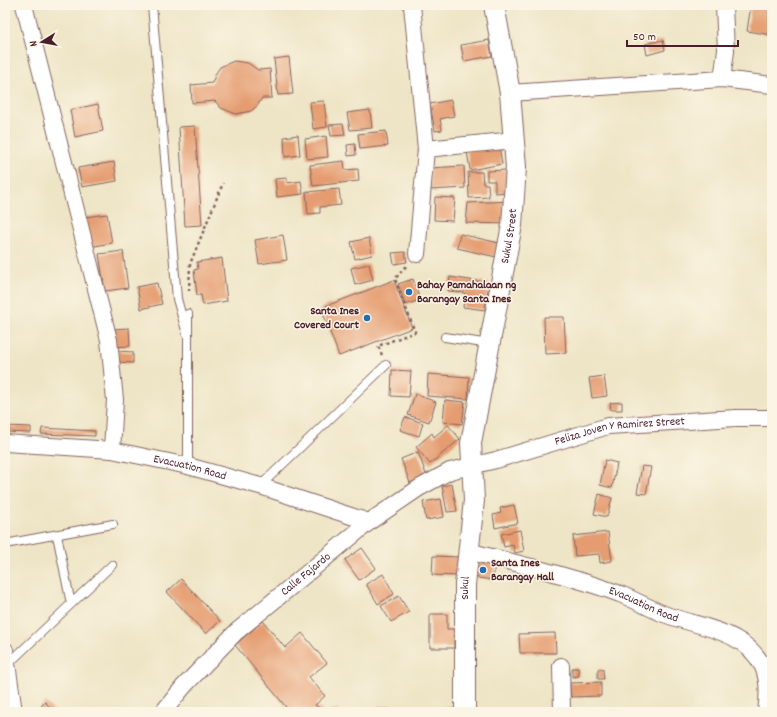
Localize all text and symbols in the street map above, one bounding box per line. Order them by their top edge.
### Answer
north arrow [22,22,62,62]
scale bar [627,22,738,48]
text: 50 m [633,29,656,46]
text: N [26,39,43,48]
street label: Sukul Street [496,208,522,265]
place label: Bahay Pamahalaan ng Barangay Santa Ines [417,277,516,308]
marker: Bahay Pamahalaan ng Barangay Santa Ines [404,287,414,297]
place label: Santa Ines Covered Court [294,303,360,334]
marker: Santa Ines Covered Court [362,313,372,323]
street label: Feliza Joven Y Ramirez Street [553,413,686,450]
street label: Evacuation Road [152,450,228,485]
street label: Calle Fajardo [277,548,335,600]
place label: Santa Ines Barangay Hall [491,555,554,586]
marker: Santa Ines Barangay Hall [478,565,488,575]
street label: Sukul [457,575,474,600]
street label: Evacuation Road [607,582,681,627]

